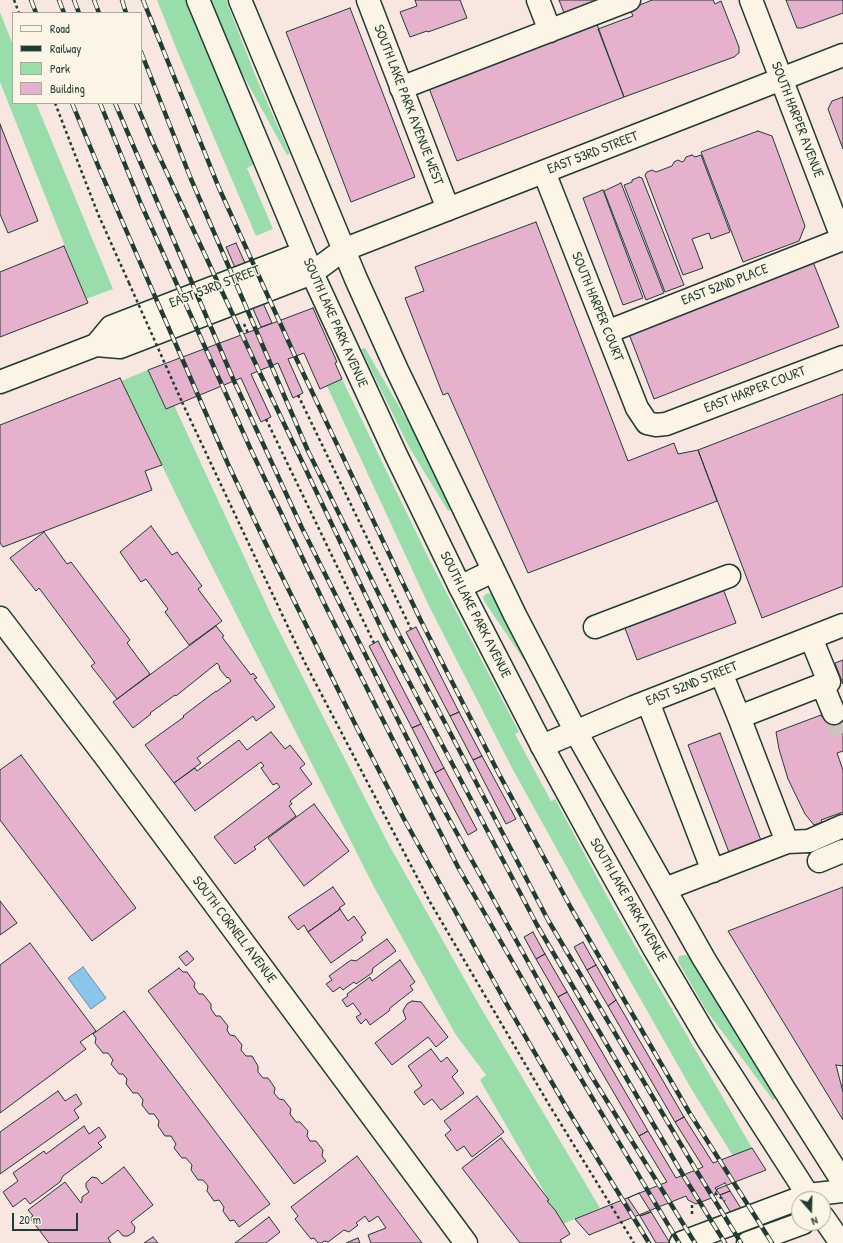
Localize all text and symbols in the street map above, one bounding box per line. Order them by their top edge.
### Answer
legend [12,12,142,104]
text: Road [50,20,70,37]
street label: SOUTH LAKE PARK AVENUE WEST [370,22,446,188]
text: Railway [50,40,81,57]
text: Park [50,60,70,77]
street label: SOUTH HARPER AVENUE [767,60,827,180]
text: Building [50,80,85,97]
street label: EAST 53RD STREET [545,128,641,178]
street label: SOUTH HARPER COURT [567,250,627,364]
street label: SOUTH LAKE PARK AVENUE [299,256,371,390]
street label: EAST 52ND PLACE [679,261,771,309]
street label: EAST 53RD STREET [167,262,263,312]
street label: EAST HARPER COURT [702,363,808,417]
street label: SOUTH LAKE PARK AVENUE [436,549,514,681]
street label: EAST 52ND STREET [644,658,740,710]
street label: SOUTH LAKE PARK AVENUE [586,835,670,965]
street label: SOUTH CORNELL AVENUE [188,873,280,987]
north arrow [791,1191,831,1231]
scale bar [14,1205,80,1231]
text: 20 m [19,1211,41,1228]
text: N [810,1214,820,1229]

